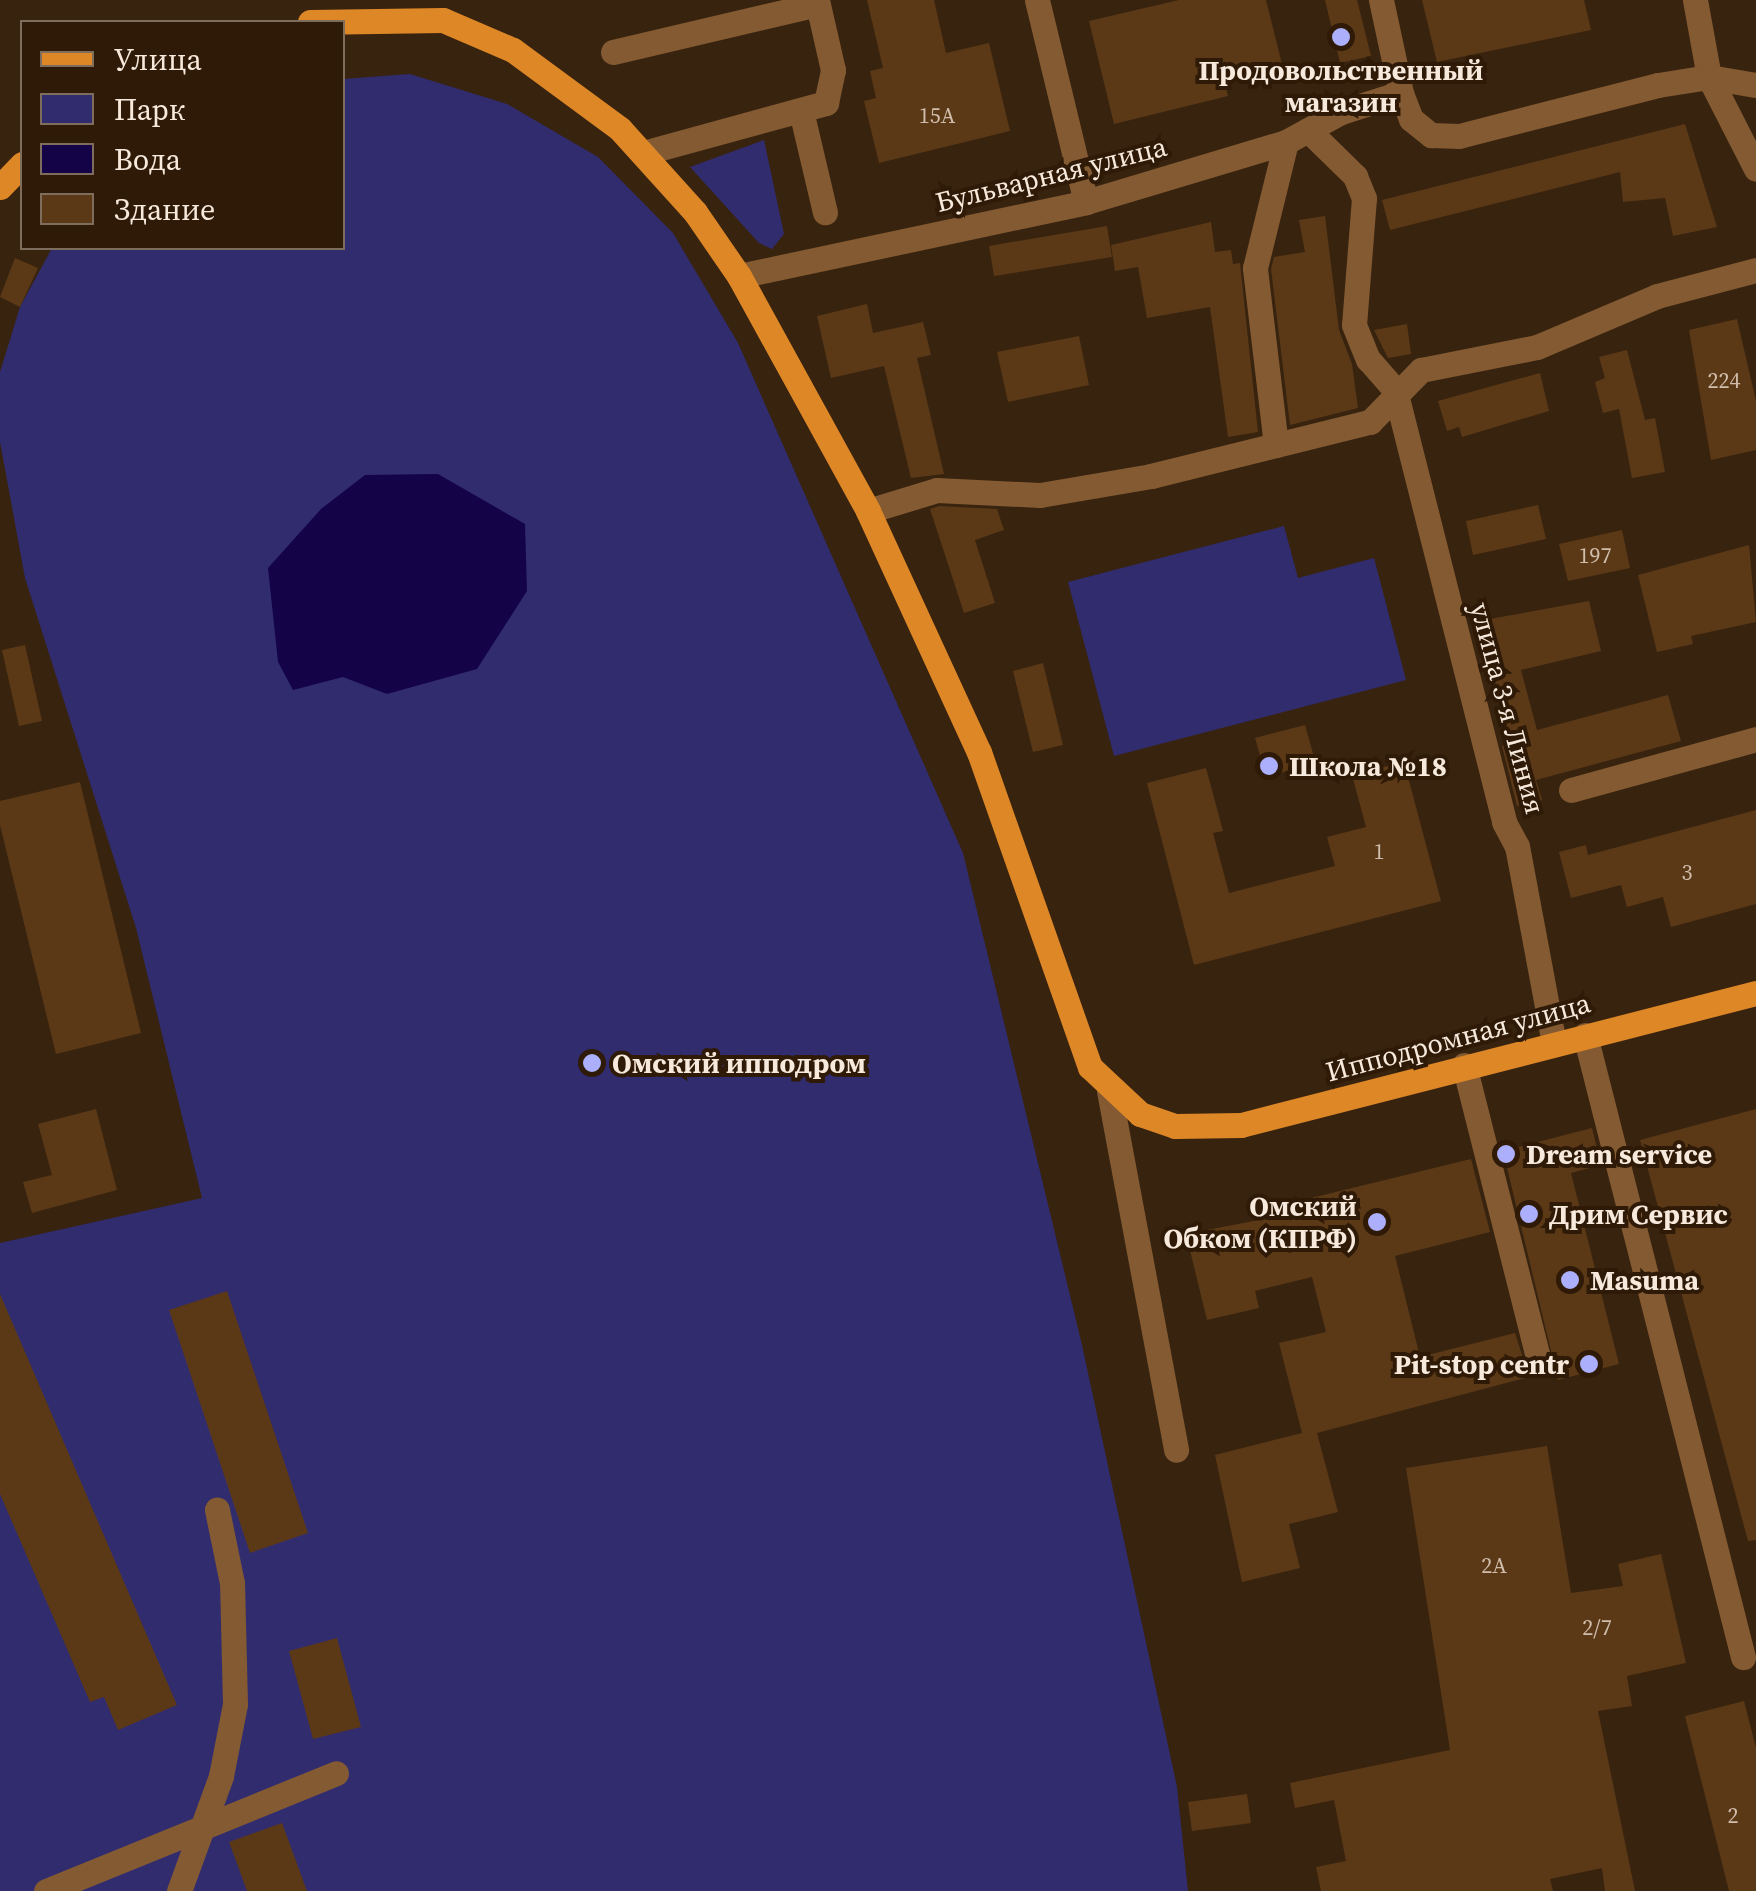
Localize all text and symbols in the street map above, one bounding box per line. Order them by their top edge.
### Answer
legend [20,20,345,250]
marker: Продовольственный магазин [1330,26,1352,48]
text: Улица [114,39,202,80]
place label: Продовольственный магазин [1199,53,1483,119]
text: Парк [114,89,185,130]
house number: 15А [919,103,955,129]
street label: Бульварная улица [932,129,1170,219]
text: Вода [114,139,181,180]
text: Здание [114,189,215,230]
house number: 224 [1708,368,1740,394]
house number: 197 [1579,543,1611,569]
street label: улица 3-я Линия [1464,599,1552,817]
place label: Школа №18 [1289,749,1447,783]
marker: Школа №18 [1258,755,1280,777]
house number: 1 [1374,839,1384,865]
house number: 3 [1682,860,1692,886]
street label: Ипподромная улица [1322,986,1594,1088]
place label: Омский ипподром [612,1046,866,1080]
marker: Омский ипподром [581,1052,603,1074]
place label: Dream service [1526,1137,1712,1171]
marker: Dream service [1495,1143,1517,1165]
place label: Омский Обком (КПРФ) [1163,1189,1357,1255]
place label: Дрим Сервис [1549,1197,1728,1231]
marker: Дрим Сервис [1518,1203,1540,1225]
marker: Омский Обком (КПРФ) [1366,1211,1388,1233]
place label: Masuma [1590,1263,1699,1297]
marker: Masuma [1559,1269,1581,1291]
place label: Pit-stop centr [1394,1347,1569,1381]
marker: Pit-stop centr [1578,1353,1600,1375]
house number: 2А [1481,1553,1507,1579]
house number: 2/7 [1582,1615,1612,1641]
house number: 2 [1728,1803,1738,1829]

